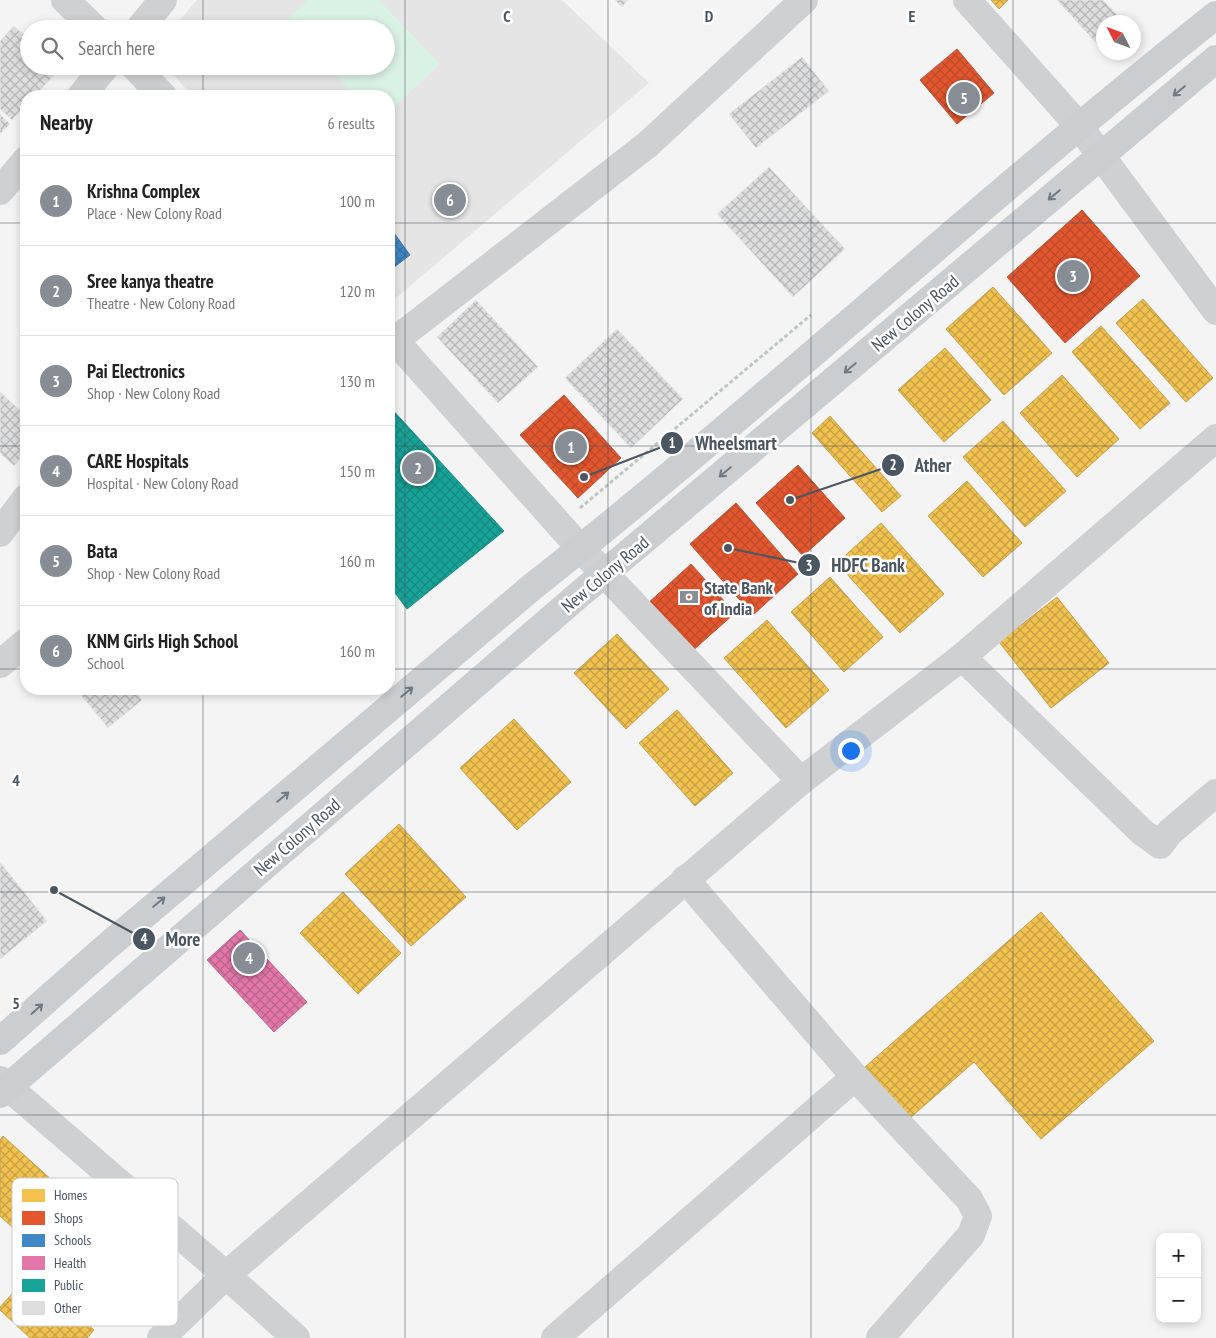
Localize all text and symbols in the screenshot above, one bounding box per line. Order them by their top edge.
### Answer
text: C [503,6,511,26]
text: D [705,6,714,26]
text: E [909,6,916,26]
north arrow [1096,15,1141,60]
search box [20,20,395,75]
icon: search [38,34,66,62]
text: Search here [78,36,155,60]
pin: 5 [948,79,980,117]
one-way arrow [1172,85,1185,96]
text: Nearby [40,109,93,136]
text: 6 results [328,113,375,133]
text: Krishna Complex [87,179,200,203]
pin: 6 [434,181,466,219]
one-way arrow [1048,190,1061,201]
text: 1 [52,191,60,211]
text: 100 m [340,191,375,211]
text: Place · New Colony Road [87,203,222,223]
pin: 3 [1057,257,1089,295]
text: Sree kanya theatre [87,269,214,293]
street label: New Colony Road [867,270,963,356]
text: 2 [52,281,60,301]
text: 120 m [340,281,375,301]
text: Theatre · New Colony Road [87,293,235,313]
text: Pai Electronics [87,359,185,383]
one-way arrow [844,362,857,373]
text: 3 [52,371,60,391]
text: 130 m [340,371,375,391]
text: Shop · New Colony Road [87,383,220,403]
callout: Wheelsmart [660,426,786,460]
pin: 1 [555,428,587,466]
text: Wheelsmart [694,431,777,455]
text: 1 [668,433,676,452]
callout: Ather [880,448,962,482]
text: CARE Hospitals [87,449,189,473]
pin: 2 [402,449,434,487]
text: Ather [914,453,952,477]
text: 2 [889,455,897,474]
text: 4 [52,461,60,481]
text: 150 m [340,461,375,481]
one-way arrow [719,467,732,478]
text: Hospital · New Colony Road [87,473,238,493]
street label: New Colony Road [557,531,653,617]
text: Bata [87,539,118,563]
callout: HDFC Bank [796,548,916,582]
text: 5 [52,551,60,571]
text: 160 m [340,551,375,571]
text: HDFC Bank [831,553,905,577]
text: 3 [805,556,813,575]
text: Shop · New Colony Road [87,563,220,583]
place label: State Bank of India [704,576,774,620]
bank icon: State Bank of India [678,586,700,608]
text: KNM Girls High School [87,629,238,653]
text: 6 [52,641,60,661]
text: 160 m [340,641,375,661]
text: School [87,653,124,673]
one-way arrow [401,687,414,698]
your location [838,738,864,764]
text: 4 [12,770,20,790]
one-way arrow [277,791,290,803]
street label: New Colony Road [249,793,345,881]
one-way arrow [153,896,166,908]
callout: More [131,922,211,956]
text: More [166,927,200,951]
text: 4 [140,929,148,948]
pin: 4 [233,939,265,977]
text: 5 [12,993,20,1013]
one-way arrow [30,1003,43,1015]
legend [12,1178,178,1326]
text: Homes [54,1186,87,1204]
text: Shops [54,1209,83,1227]
text: Schools [54,1231,91,1249]
map controls [1156,1233,1201,1323]
button: + [1156,1233,1201,1278]
text: Health [54,1254,86,1272]
text: Public [54,1276,83,1294]
button: − [1156,1278,1201,1323]
text: Other [54,1299,81,1317]

